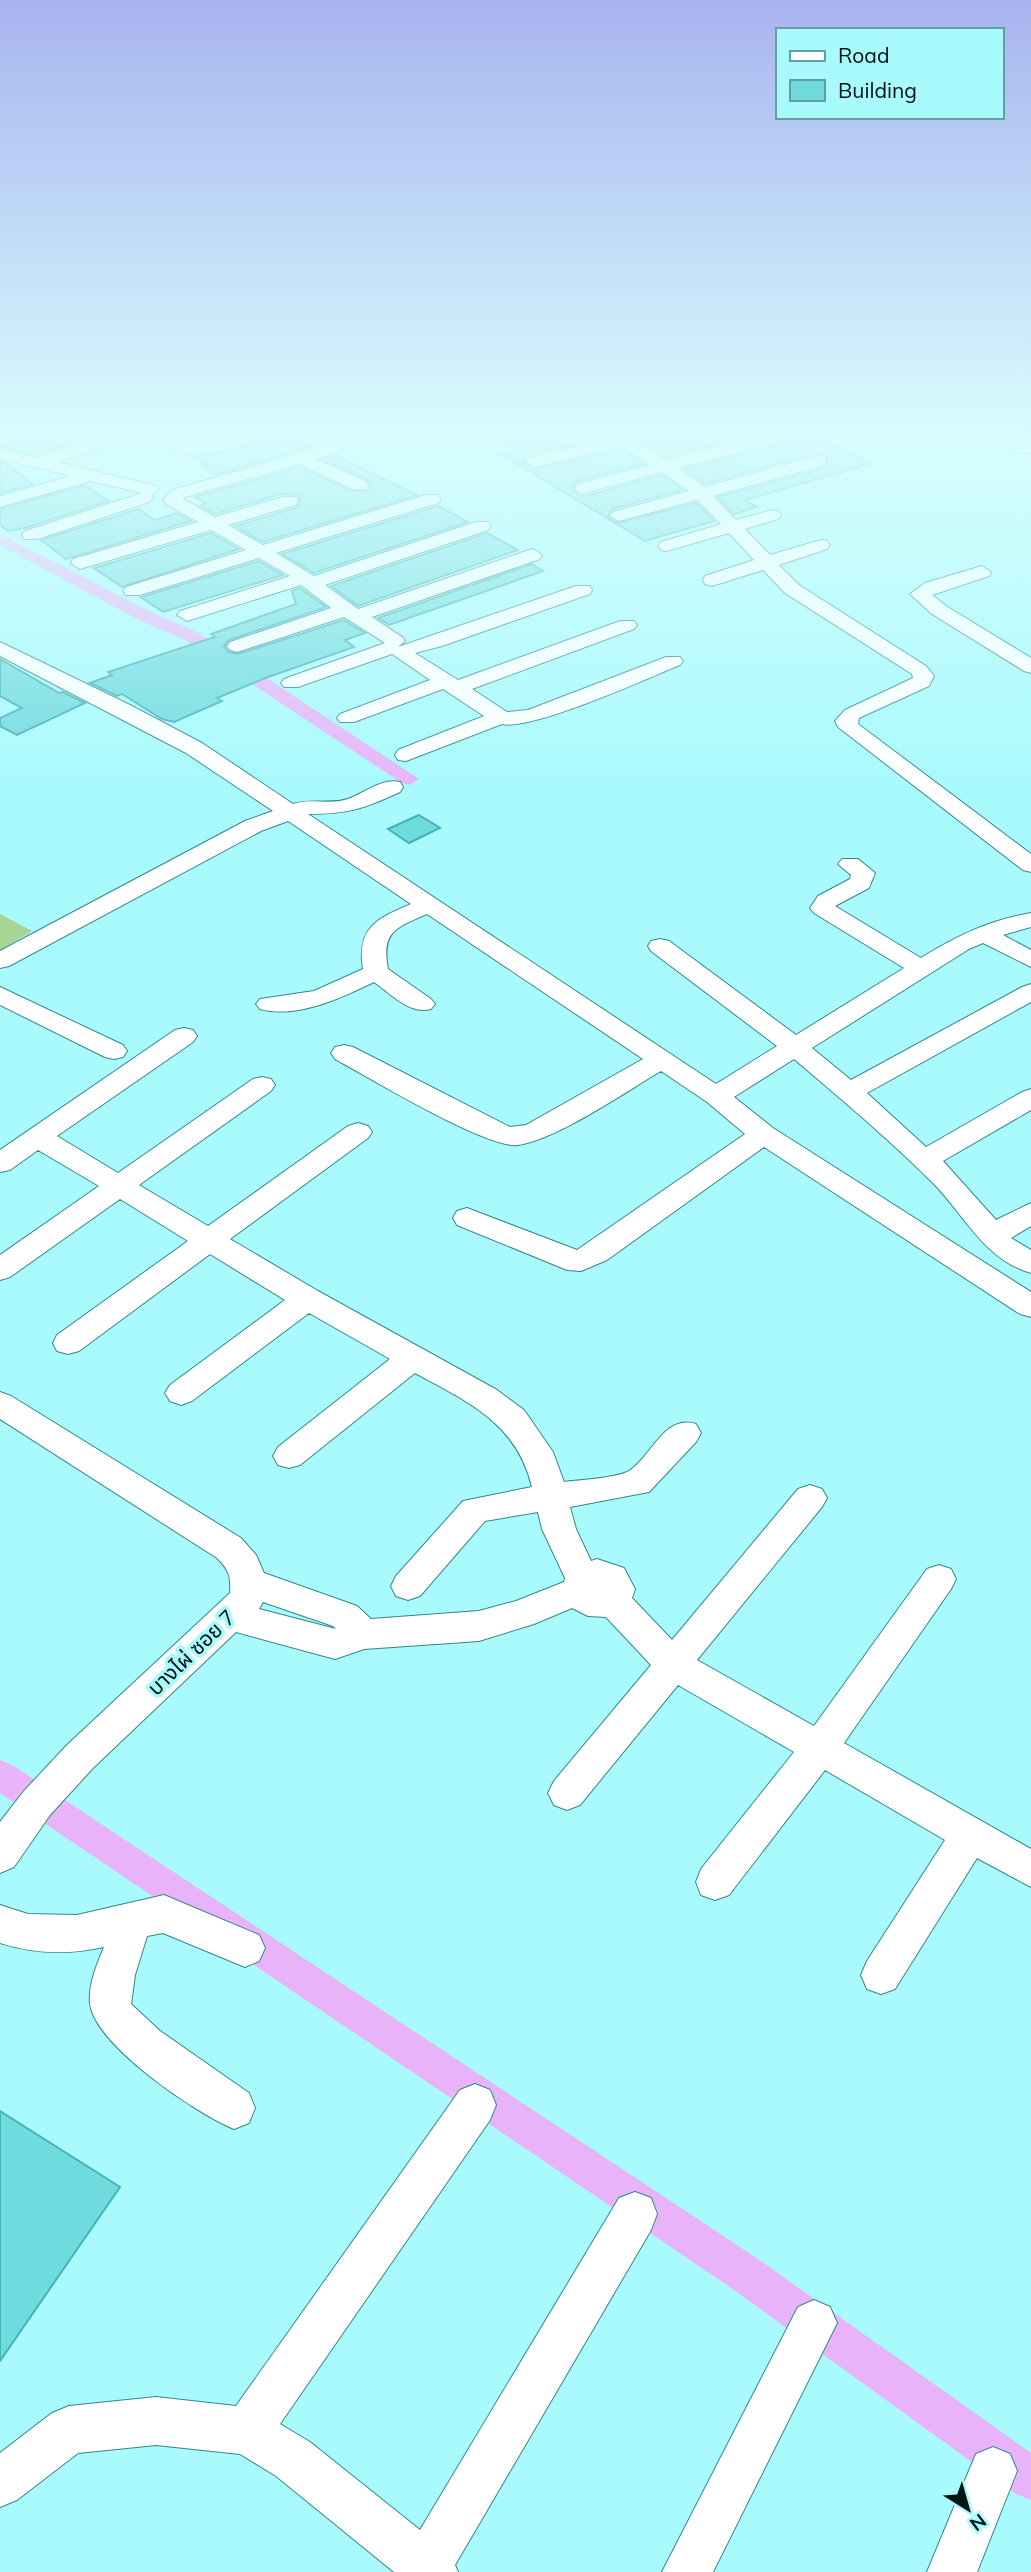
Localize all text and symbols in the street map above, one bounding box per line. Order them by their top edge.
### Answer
legend [776,28,1003,119]
text: Road [838,42,889,68]
text: Building [838,77,917,103]
street label: บางไผ่ ซอย 7 [142,1604,240,1700]
north arrow [933,2474,1003,2544]
text: N [965,2509,991,2536]

